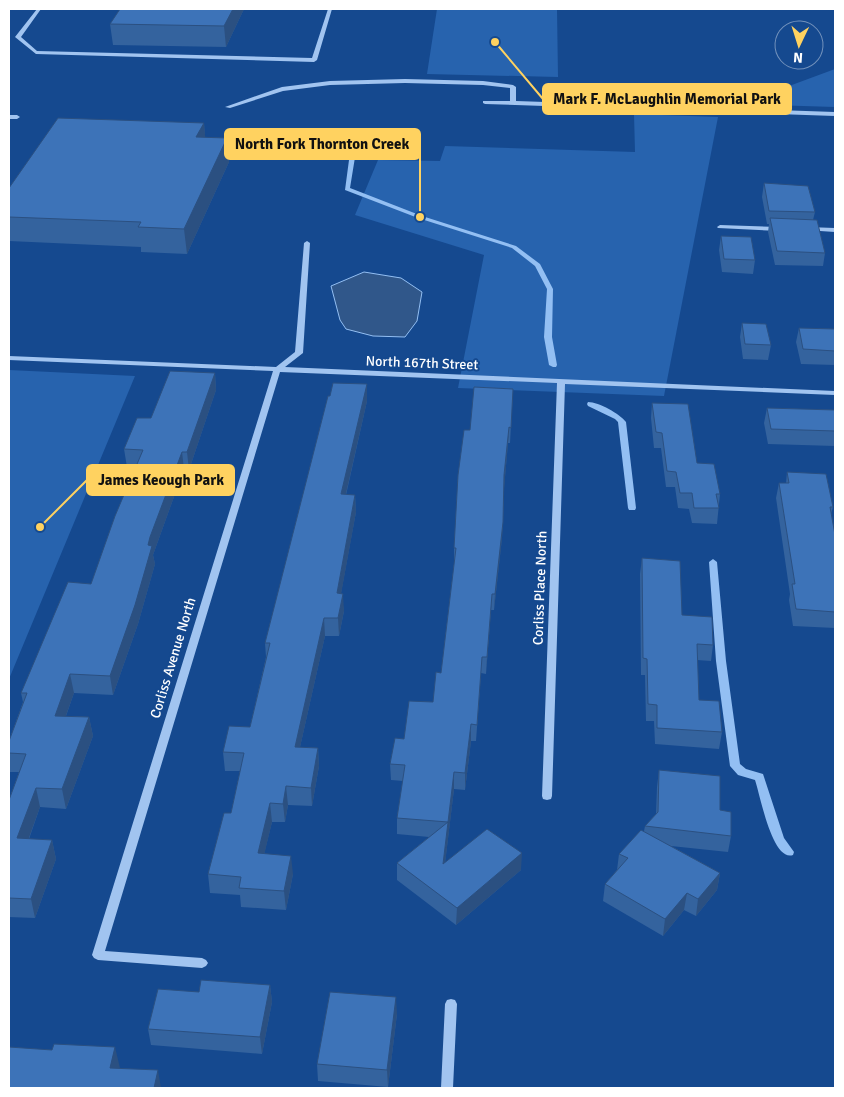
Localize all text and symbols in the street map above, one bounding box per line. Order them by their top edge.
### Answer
north arrow [774,20,824,70]
text: N [793,49,804,66]
callout: Mark F. McLaughlin Memorial Park [543,84,791,114]
text: Mark F. McLaughlin Memorial Park [553,90,781,108]
callout: North Fork Thornton Creek [225,129,420,159]
text: North Fork Thornton Creek [235,135,409,153]
street label: North 167th Street [365,353,479,373]
callout: James Keough Park [87,465,234,495]
text: James Keough Park [98,471,224,489]
street label: Corliss Place North [530,531,550,645]
street label: Corliss Avenue North [147,595,199,721]

